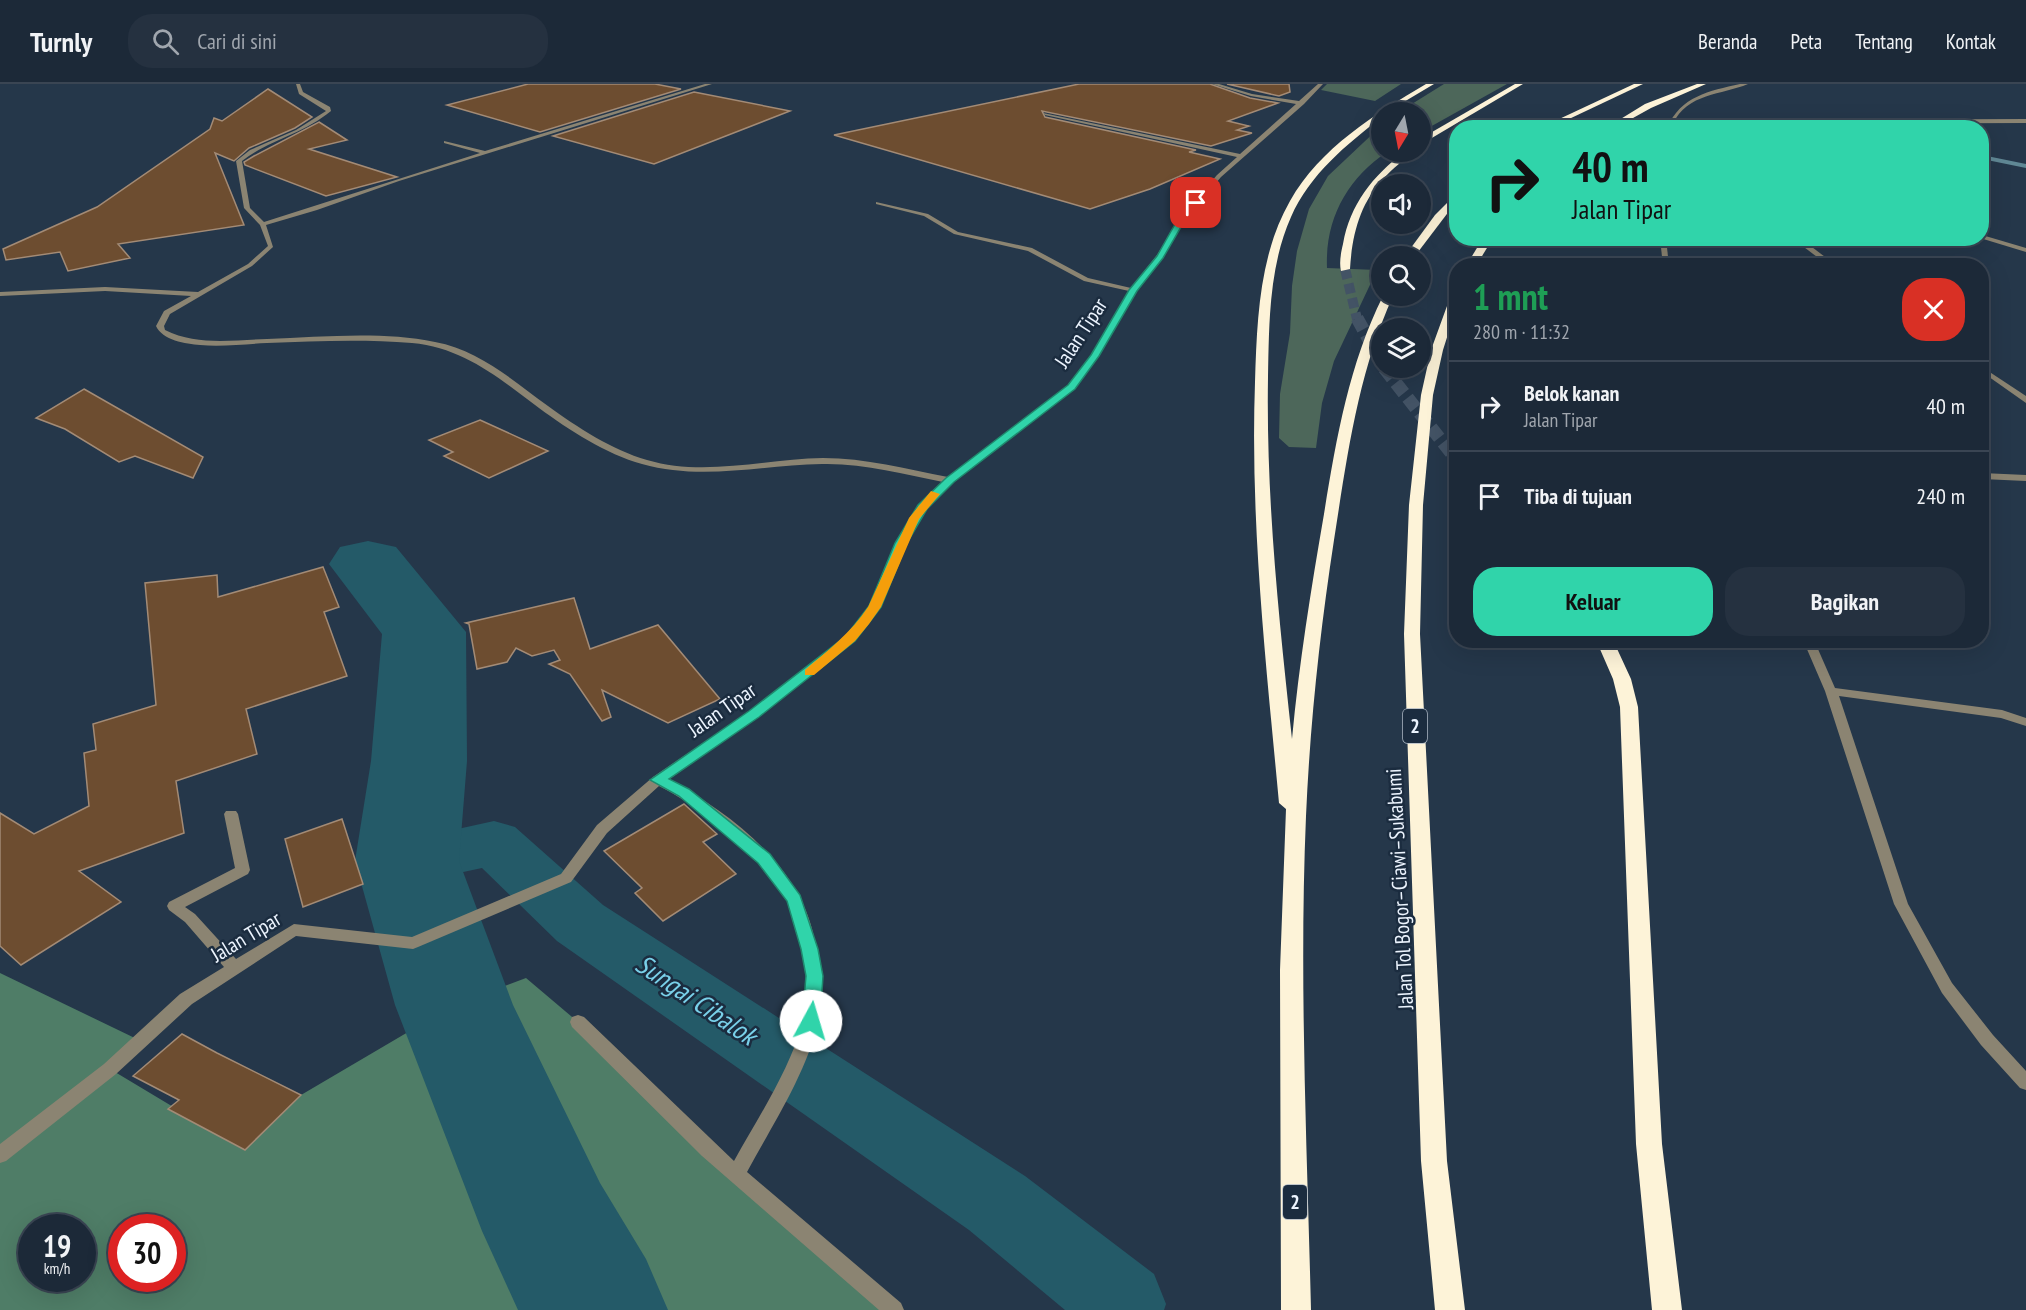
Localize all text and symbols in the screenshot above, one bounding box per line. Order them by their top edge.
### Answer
search box [128,14,548,68]
text: Turnly [30,23,92,60]
icon: search [149,25,182,58]
text: Cari di sini [197,27,277,55]
text: Beranda [1698,28,1758,55]
text: Peta [1791,28,1822,55]
text: Tentang [1855,28,1913,55]
text: Kontak [1946,28,1996,55]
north arrow [1371,102,1431,162]
map controls [1371,102,1431,378]
text: 40 m [1572,139,1649,194]
icon: right [1473,144,1551,222]
button: sound [1371,174,1431,234]
pin [1170,177,1221,228]
icon: arrive [1179,186,1212,219]
text: Jalan Tipar [1572,192,1671,226]
button: search [1371,246,1431,306]
text: 1 mnt [1473,273,1548,320]
button: close [1902,278,1965,341]
street label: Jalan Tipar [1048,293,1113,373]
button: layers [1371,318,1431,378]
text: 280 m · 11:32 [1473,319,1570,345]
text: Belok kanan [1524,379,1619,407]
icon: right [1473,390,1506,423]
text: 40 m [1926,392,1965,420]
text: Jalan Tipar [1524,407,1597,433]
icon: arrive [1473,480,1506,513]
text: Tiba di tujuan [1524,482,1632,510]
text: 240 m [1916,482,1965,510]
button: Keluar [1473,567,1713,636]
button: Bagikan [1725,567,1965,636]
street label: Jalan Tipar [682,676,761,743]
road number: 2 [1403,709,1427,743]
street label: Jalan Tol Bogor–Ciawi–Sukabumi [1380,768,1419,1011]
street label: Jalan Tipar [205,905,286,969]
water label: Sungai Cibalok [630,946,766,1054]
position arrow [779,989,843,1053]
road number: 2 [1283,1185,1307,1219]
speed limit sign: 30 [108,1214,186,1292]
text: 19 [43,1226,71,1265]
text: km/h [44,1259,70,1278]

